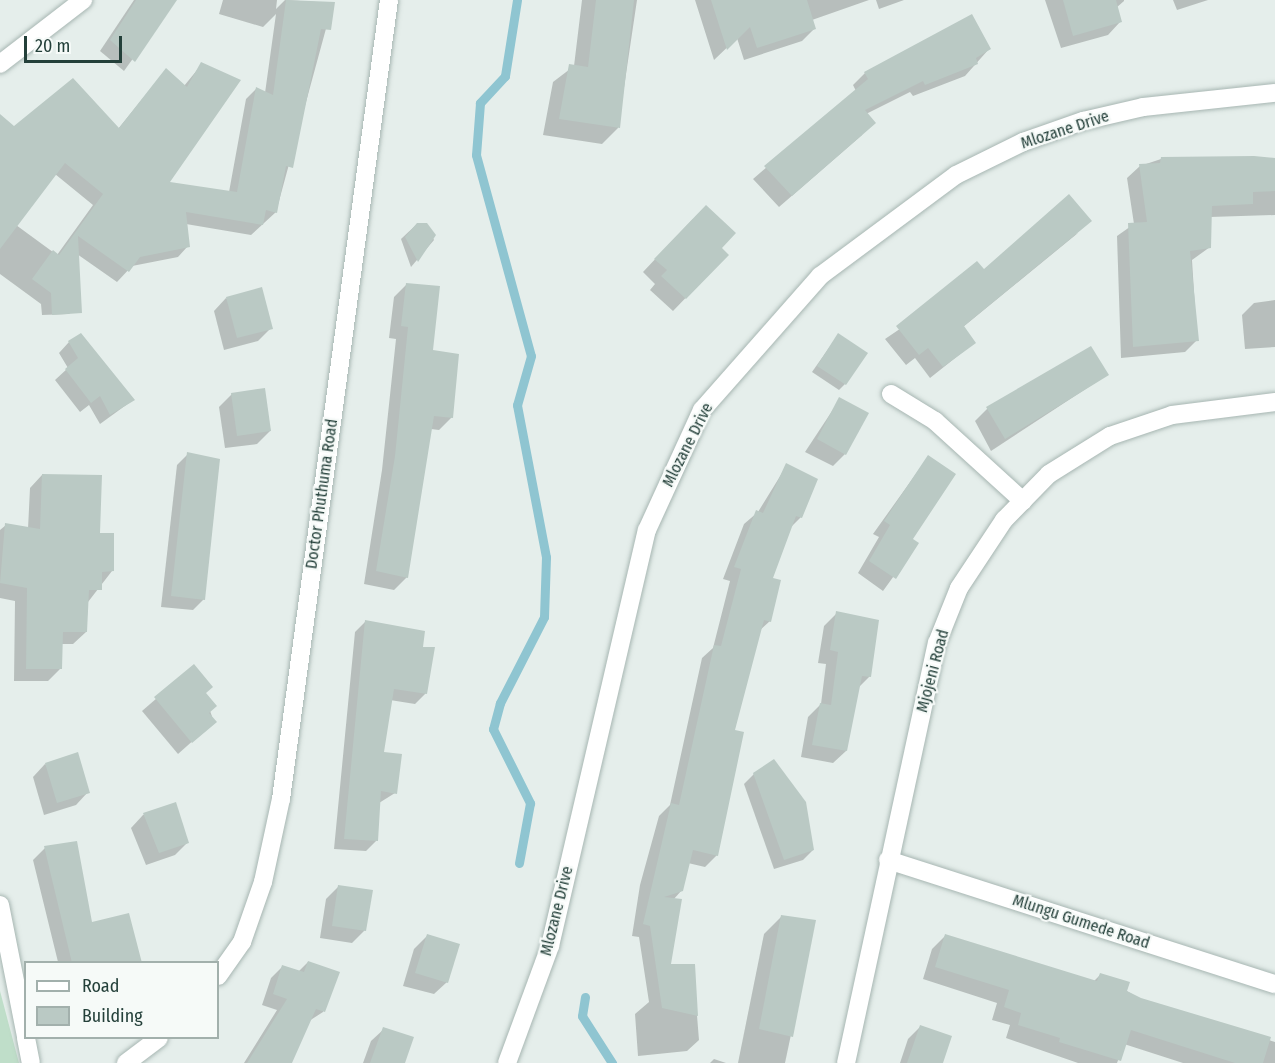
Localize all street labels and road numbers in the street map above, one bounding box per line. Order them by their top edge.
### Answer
street label: Mlozane Drive [1018,107,1112,153]
street label: Mlozane Drive [659,400,717,490]
street label: Doctor Phuthuma Road [302,418,342,570]
street label: Mjojeni Road [913,627,953,715]
street label: Mlozane Drive [537,864,577,958]
street label: Mlungu Gumede Road [1010,891,1152,953]

